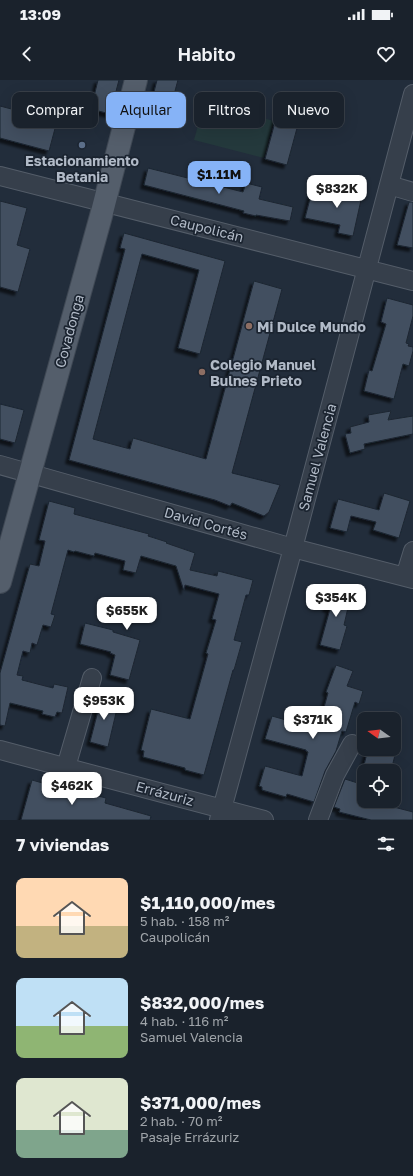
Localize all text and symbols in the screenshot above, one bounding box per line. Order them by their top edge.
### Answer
text: 13:09 [20,5,61,23]
icon: back [16,43,38,65]
text: Habito [178,43,235,65]
icon: heart [375,43,397,65]
chip: Comprar [12,92,98,128]
chip: Alquilar [106,92,186,128]
chip: Filtros [194,92,265,128]
chip: Nuevo [273,92,344,128]
marker: Estacionamiento Betania [77,140,87,150]
place label: Estacionamiento Betania [25,152,139,185]
pin: $1.11M [186,161,252,195]
text: $1.11M [197,166,241,182]
pin: $832K [309,175,365,209]
text: $832K [316,180,358,196]
street label: Caupolicán [168,211,246,245]
street label: Covadonga [51,293,87,369]
place label: Mi Dulce Mundo [257,318,366,335]
marker: Mi Dulce Mundo [244,321,254,331]
place label: Colegio Manuel Bulnes Prieto [210,356,316,389]
marker: Colegio Manuel Bulnes Prieto [197,367,207,377]
street label: Samuel Valencia [294,401,340,513]
street label: David Cortés [162,503,250,543]
pin: $354K [308,584,364,618]
text: $354K [315,589,357,605]
pin: $655K [99,597,155,631]
text: $655K [106,602,148,618]
pin: $953K [76,687,132,721]
text: $953K [83,692,125,708]
pin: $371K [285,706,341,740]
text: $371K [293,711,333,727]
north arrow [357,712,401,756]
map controls [357,712,401,808]
button: locate [357,764,401,808]
pin: $462K [44,772,100,806]
text: $462K [51,777,93,793]
street label: Errázuriz [134,777,196,809]
icon: filters [375,833,397,855]
text: 7 viviendas [16,834,109,855]
text: $1,110,000/mes [140,892,275,913]
icon: home [48,894,96,942]
text: 5 hab. · 158 m² [140,913,229,929]
text: Caupolicán [140,929,210,945]
text: $832,000/mes [140,992,264,1013]
icon: home [48,994,96,1042]
text: 4 hab. · 116 m² [140,1013,228,1029]
text: Samuel Valencia [140,1029,243,1045]
text: $371,000/mes [140,1092,261,1113]
icon: home [48,1094,96,1142]
text: 2 hab. · 70 m² [140,1113,223,1129]
text: Pasaje Errázuriz [140,1129,239,1145]

